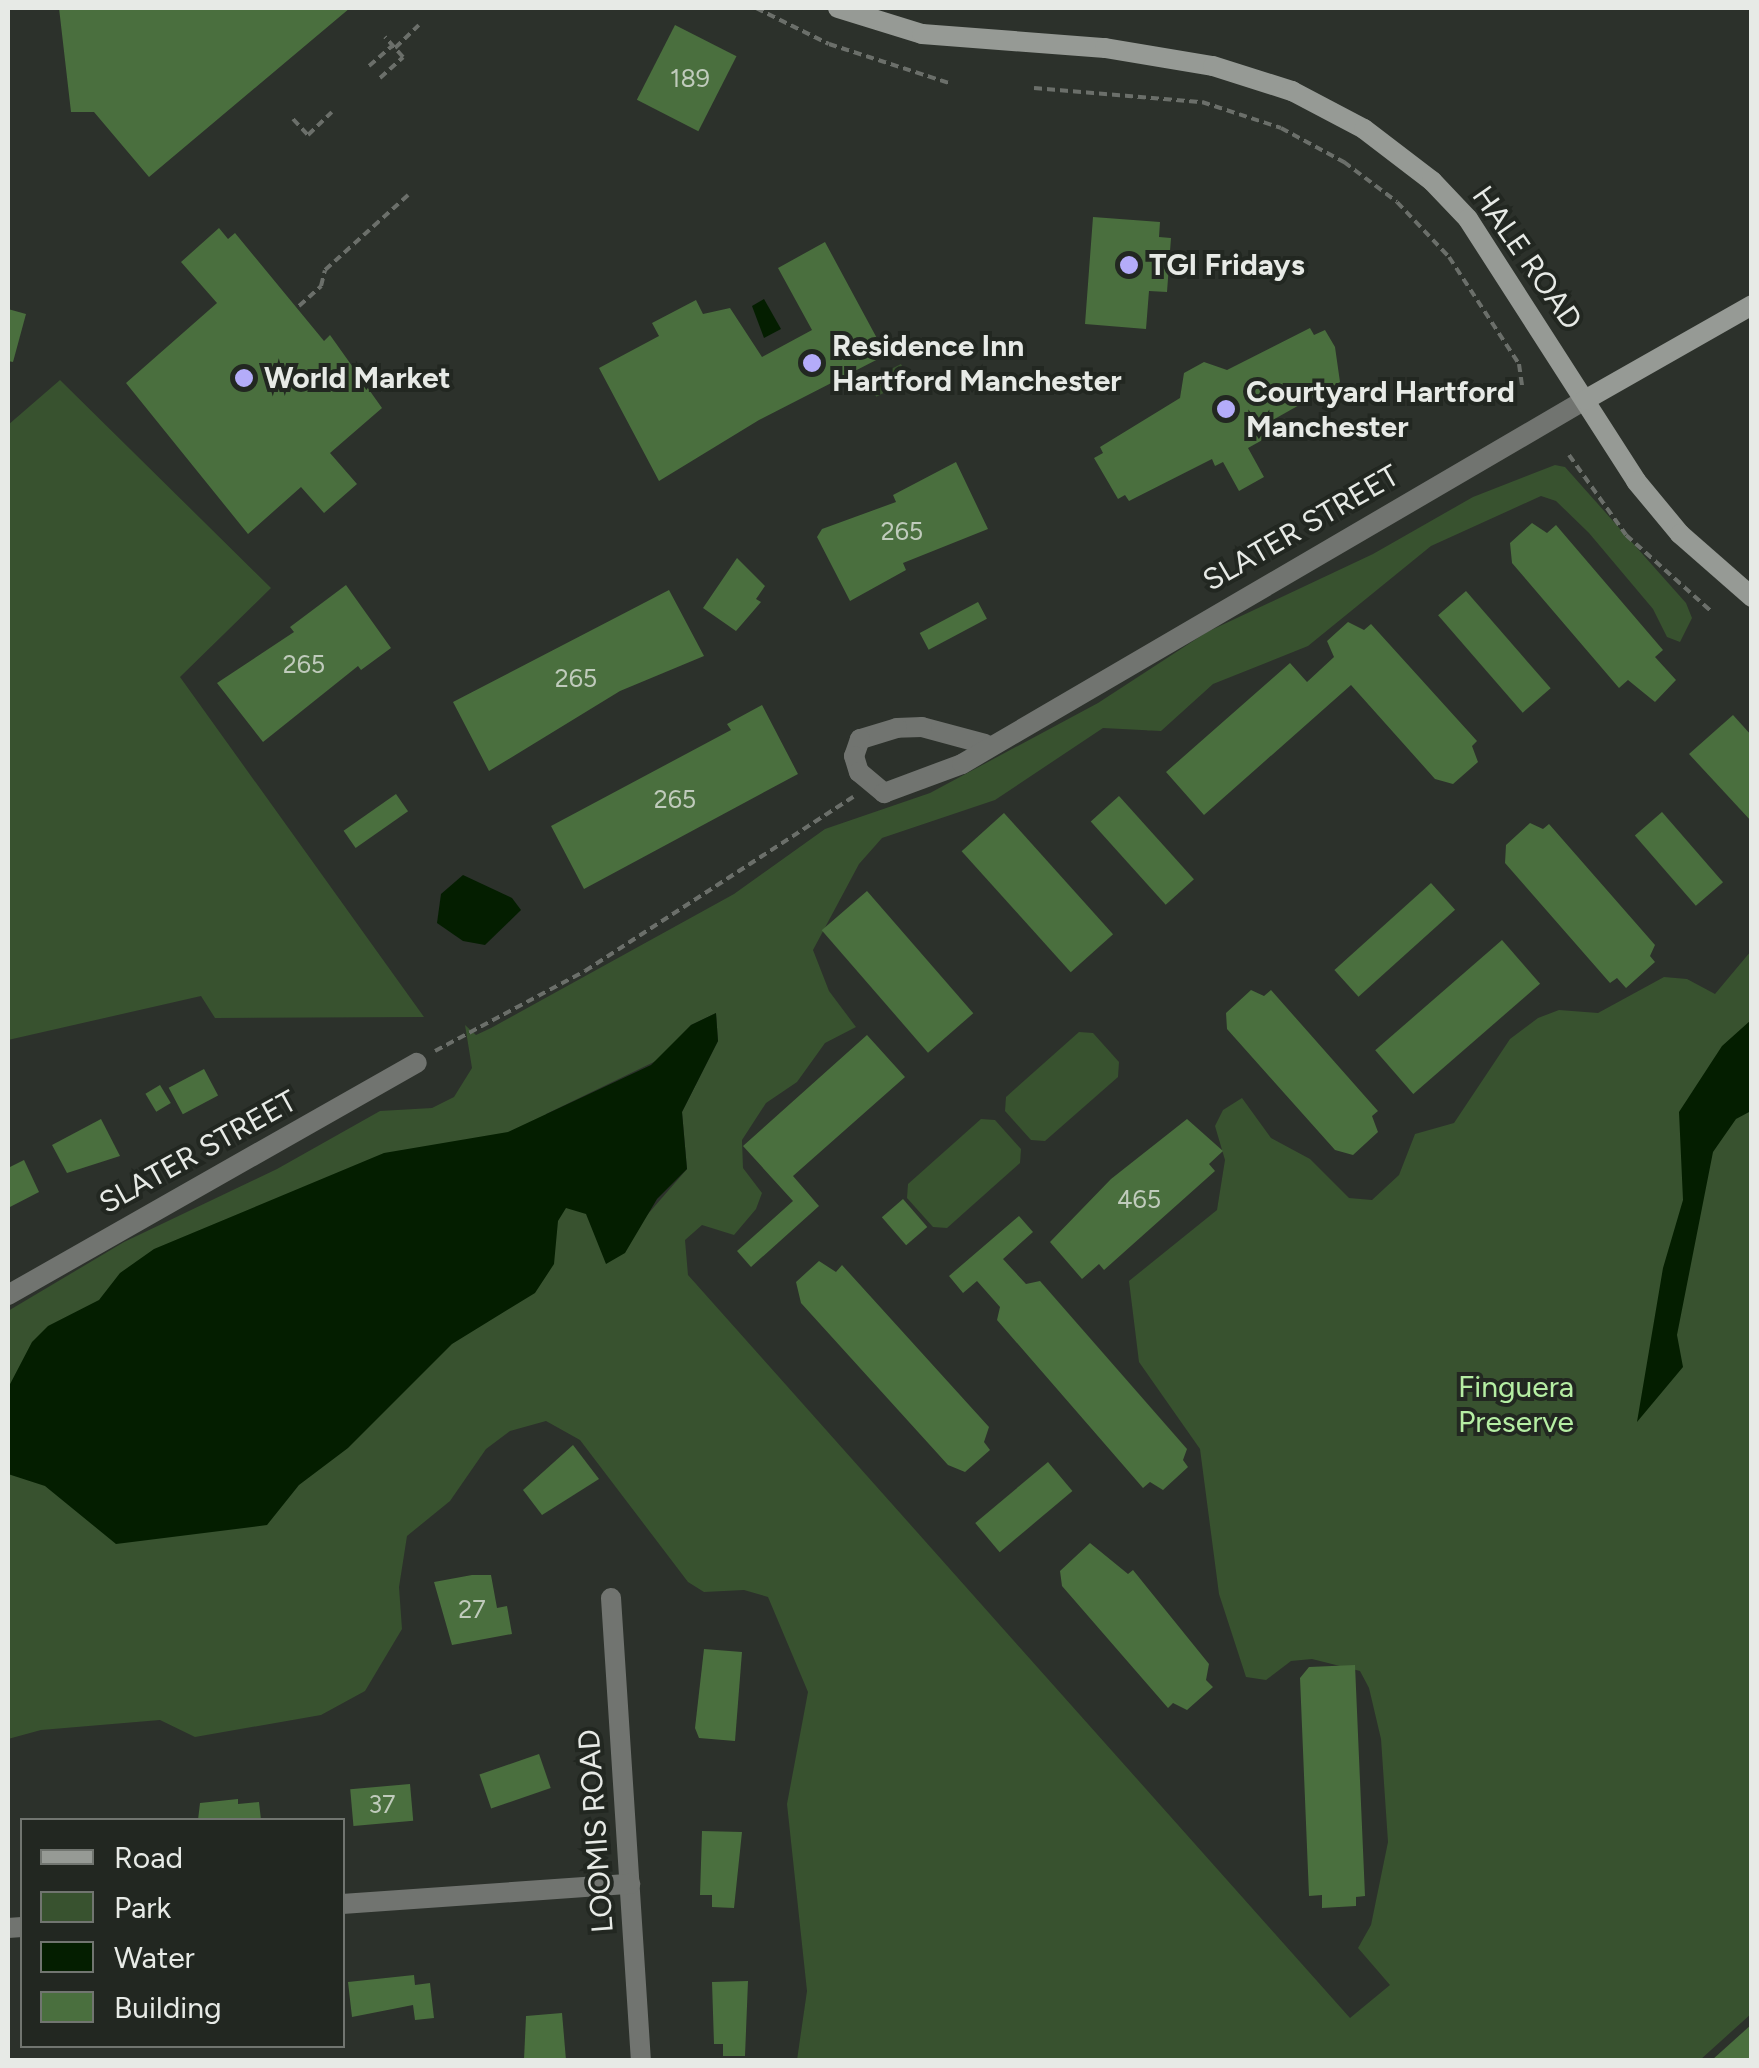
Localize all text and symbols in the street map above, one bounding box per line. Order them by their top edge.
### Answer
house number: 189 [670,63,710,93]
street label: HALE ROAD [1464,179,1590,337]
place label: TGI Fridays [1149,247,1305,283]
marker: TGI Fridays [1118,254,1140,276]
place label: Residence Inn Hartford Manchester [832,328,1122,398]
marker: Residence Inn Hartford Manchester [801,352,823,374]
place label: World Market [264,360,451,396]
marker: World Market [233,367,255,389]
place label: Courtyard Hartford Manchester [1246,374,1515,444]
marker: Courtyard Hartford Manchester [1215,398,1237,420]
street label: SLATER STREET [1197,457,1405,599]
house number: 265 [881,516,923,546]
house number: 265 [283,649,325,679]
house number: 265 [555,663,597,693]
house number: 265 [654,784,696,814]
street label: SLATER STREET [93,1083,303,1221]
house number: 465 [1117,1184,1161,1214]
park label: Finguera Preserve [1458,1369,1574,1440]
house number: 27 [458,1594,486,1624]
street label: LOOMIS ROAD [571,1728,621,1934]
house number: 37 [368,1789,396,1819]
legend [20,1818,345,2048]
text: Road [114,1839,183,1876]
text: Park [114,1889,171,1926]
text: Water [114,1939,195,1976]
text: Building [114,1989,222,2026]

